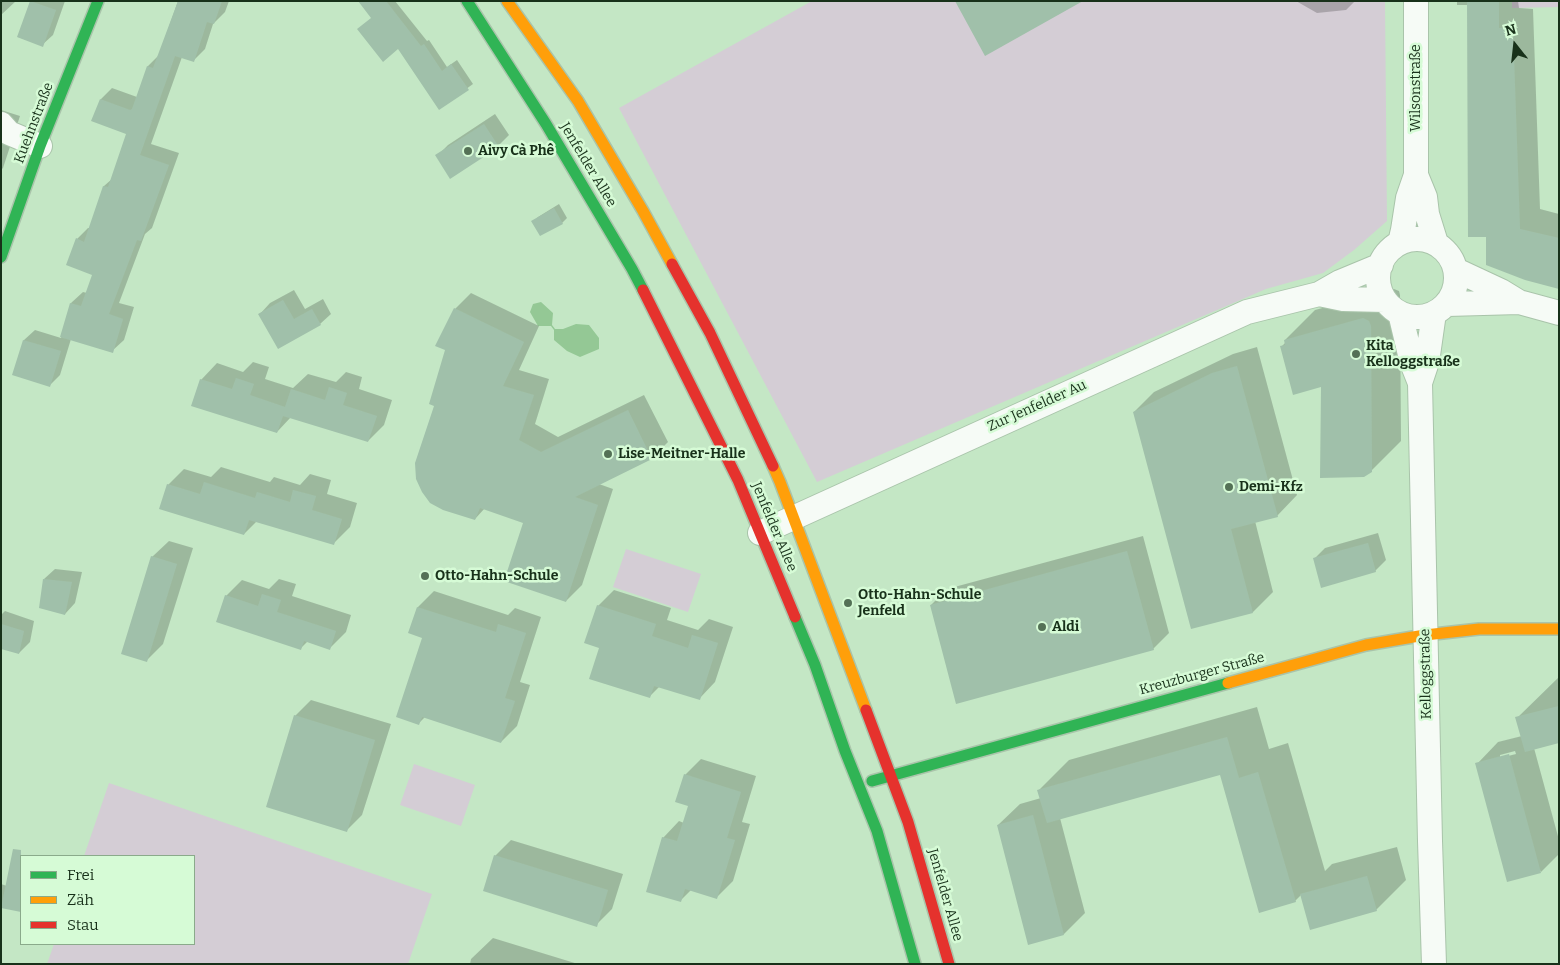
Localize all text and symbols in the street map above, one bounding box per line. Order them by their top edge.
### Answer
north arrow [1490,20,1540,70]
text: N [1503,20,1518,40]
street label: Wilsonstraße [1408,44,1424,132]
street label: Kuehnstraße [11,80,57,166]
street label: Jenfelder Allee [556,120,620,210]
place label: Aivy Cà Phê [478,143,554,159]
marker: Aivy Cà Phê [462,145,474,157]
place label: Kita Kelloggstraße [1366,338,1460,371]
marker: Kita Kelloggstraße [1350,348,1362,360]
street label: Zur Jenfelder Au [985,377,1089,435]
place label: Lise-Meitner-Halle [618,446,745,462]
marker: Lise-Meitner-Halle [602,448,614,460]
place label: Demi-Kfz [1239,479,1303,495]
street label: Jenfelder Allee [748,480,800,574]
marker: Demi-Kfz [1223,481,1235,493]
place label: Otto-Hahn-Schule [435,568,558,584]
marker: Otto-Hahn-Schule [419,570,431,582]
place label: Otto-Hahn-Schule Jenfeld [858,587,981,620]
marker: Otto-Hahn-Schule Jenfeld [842,597,854,609]
place label: Aldi [1052,619,1079,635]
marker: Aldi [1036,621,1048,633]
street label: Kelloggstraße [1417,629,1435,719]
street label: Kreuzburger Straße [1138,649,1266,699]
street label: Jenfelder Allee [924,847,966,943]
legend [20,855,195,945]
text: Frei [67,866,94,884]
text: Zäh [67,891,94,909]
text: Stau [67,916,99,934]

